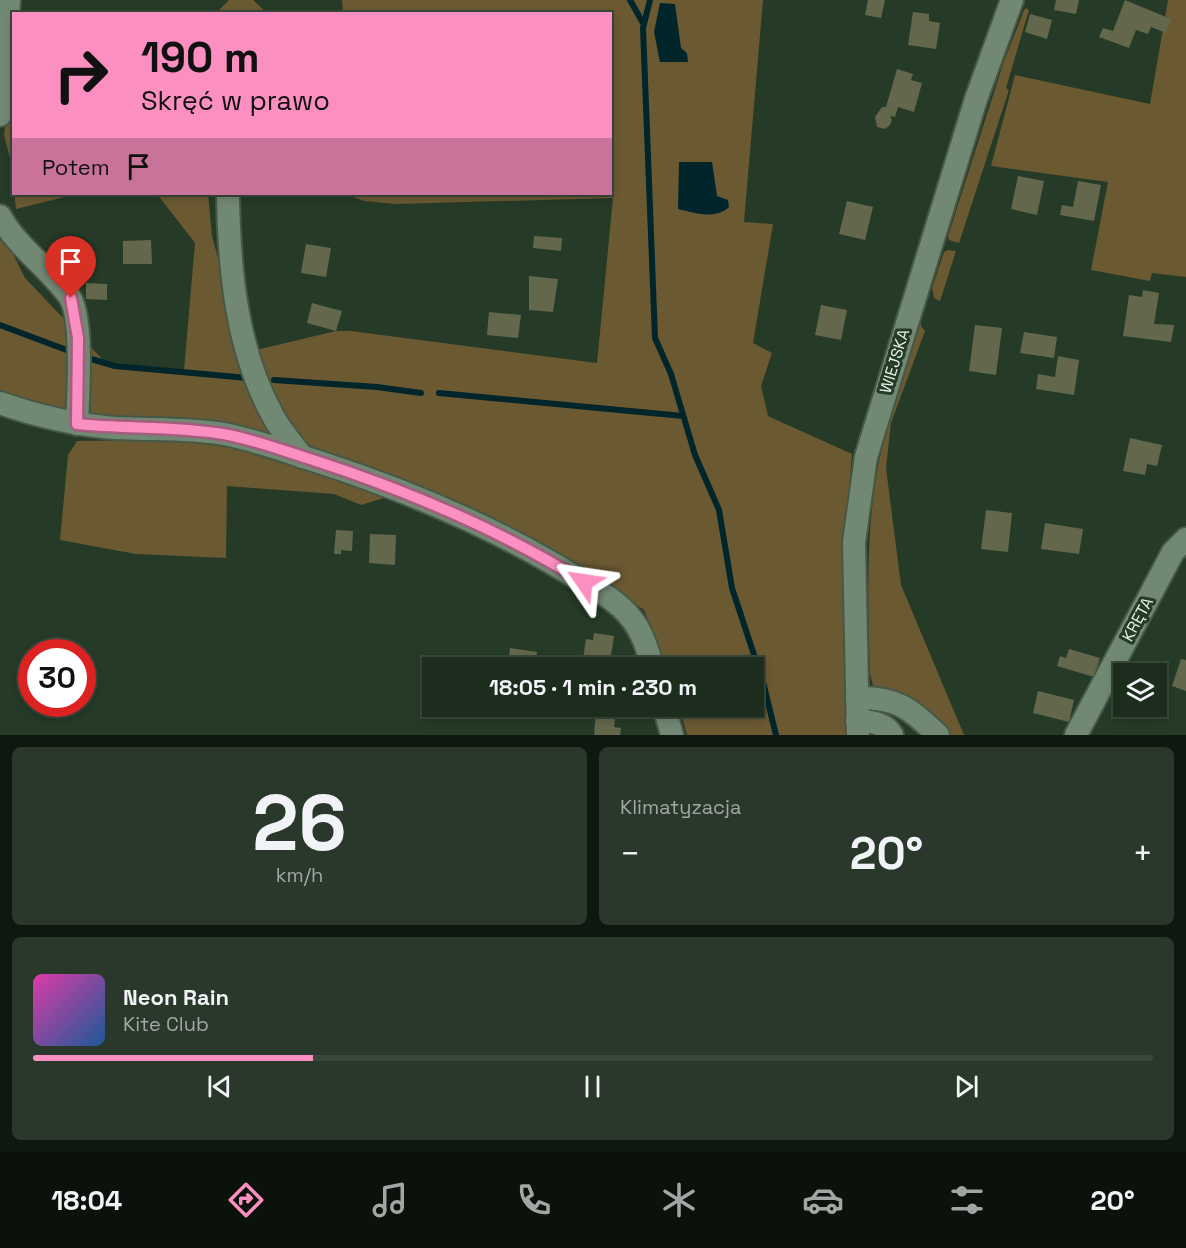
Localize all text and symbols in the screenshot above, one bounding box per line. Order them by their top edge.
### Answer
text: 190 m [141,31,260,84]
icon: right [42,36,120,114]
text: Skręć w prawo [141,83,330,118]
icon: arrive [122,150,155,183]
text: Potem [42,153,110,181]
pin [45,236,96,298]
icon: arrive [54,245,87,278]
street label: WIEJSKA [875,326,914,396]
position arrow [552,550,616,614]
street label: KRĘTA [1117,593,1158,645]
speed limit sign: 30 [18,639,96,717]
map controls [1113,663,1167,717]
button: layers [1113,663,1167,717]
text: 18:05 · 1 min · 230 m [489,673,697,701]
text: 26 [252,773,347,873]
text: Klimatyzacja [620,794,742,820]
text: 20° [850,825,923,882]
text: − [620,833,640,875]
text: + [1133,833,1153,875]
text: km/h [276,862,323,888]
text: Neon Rain [123,983,229,1011]
text: Kite Club [123,1011,209,1037]
icon: previous [203,1070,236,1103]
icon: pause [576,1070,609,1103]
icon: next [950,1070,983,1103]
icon: directions [225,1179,267,1221]
icon: music [369,1179,411,1221]
icon: phone [513,1179,555,1221]
icon: climate [658,1179,700,1221]
icon: car [802,1179,844,1221]
icon: filters [946,1179,988,1221]
text: 18:04 [51,1183,122,1218]
text: 20° [1091,1183,1135,1218]

